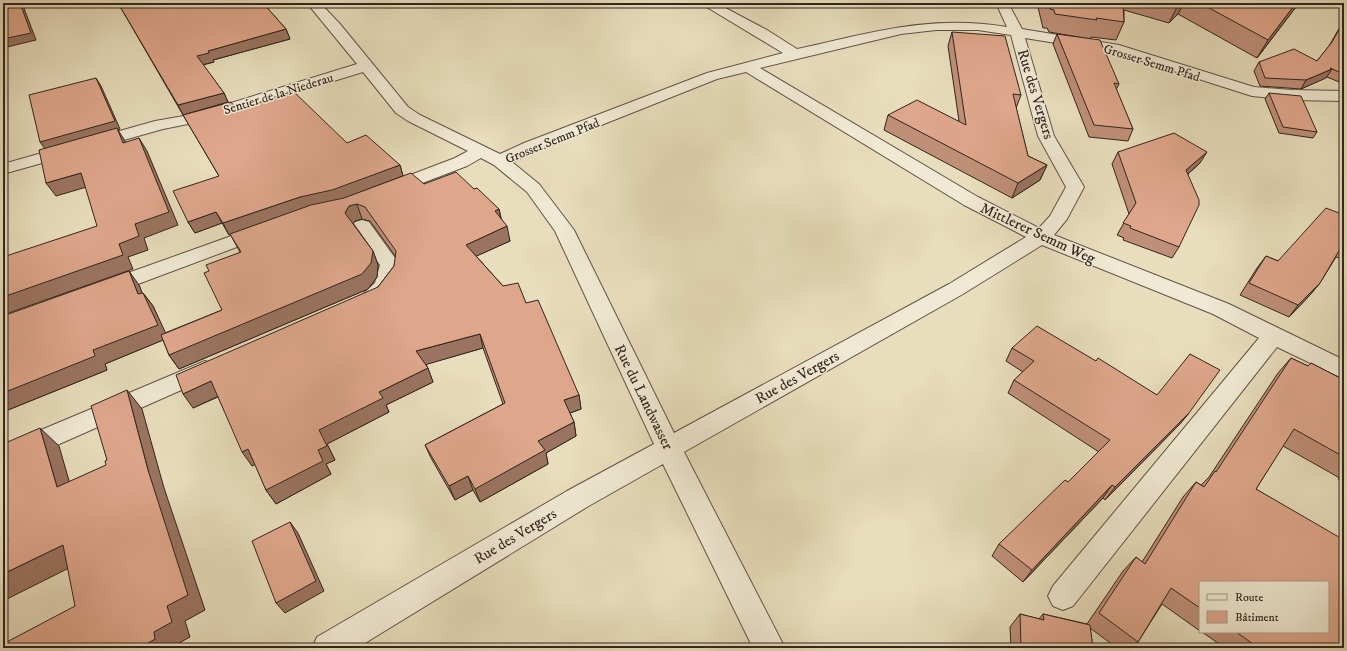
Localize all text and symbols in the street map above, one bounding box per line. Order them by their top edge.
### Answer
street label: Grosser Semm Pfad [1101,41,1202,85]
street label: Rue des Vergers [1013,47,1058,141]
street label: Sentier de la Niederau [221,70,335,118]
street label: Grosser Semm Pfad [503,115,602,167]
street label: Mittlerer Semm Weg [977,198,1099,269]
street label: Rue du Landwasser [610,341,677,453]
street label: Rue des Vergers [752,347,843,408]
street label: Rue des Vergers [470,504,560,569]
legend [1199,581,1329,633]
text: Route [1235,590,1263,605]
text: Bâtiment [1235,610,1279,625]

